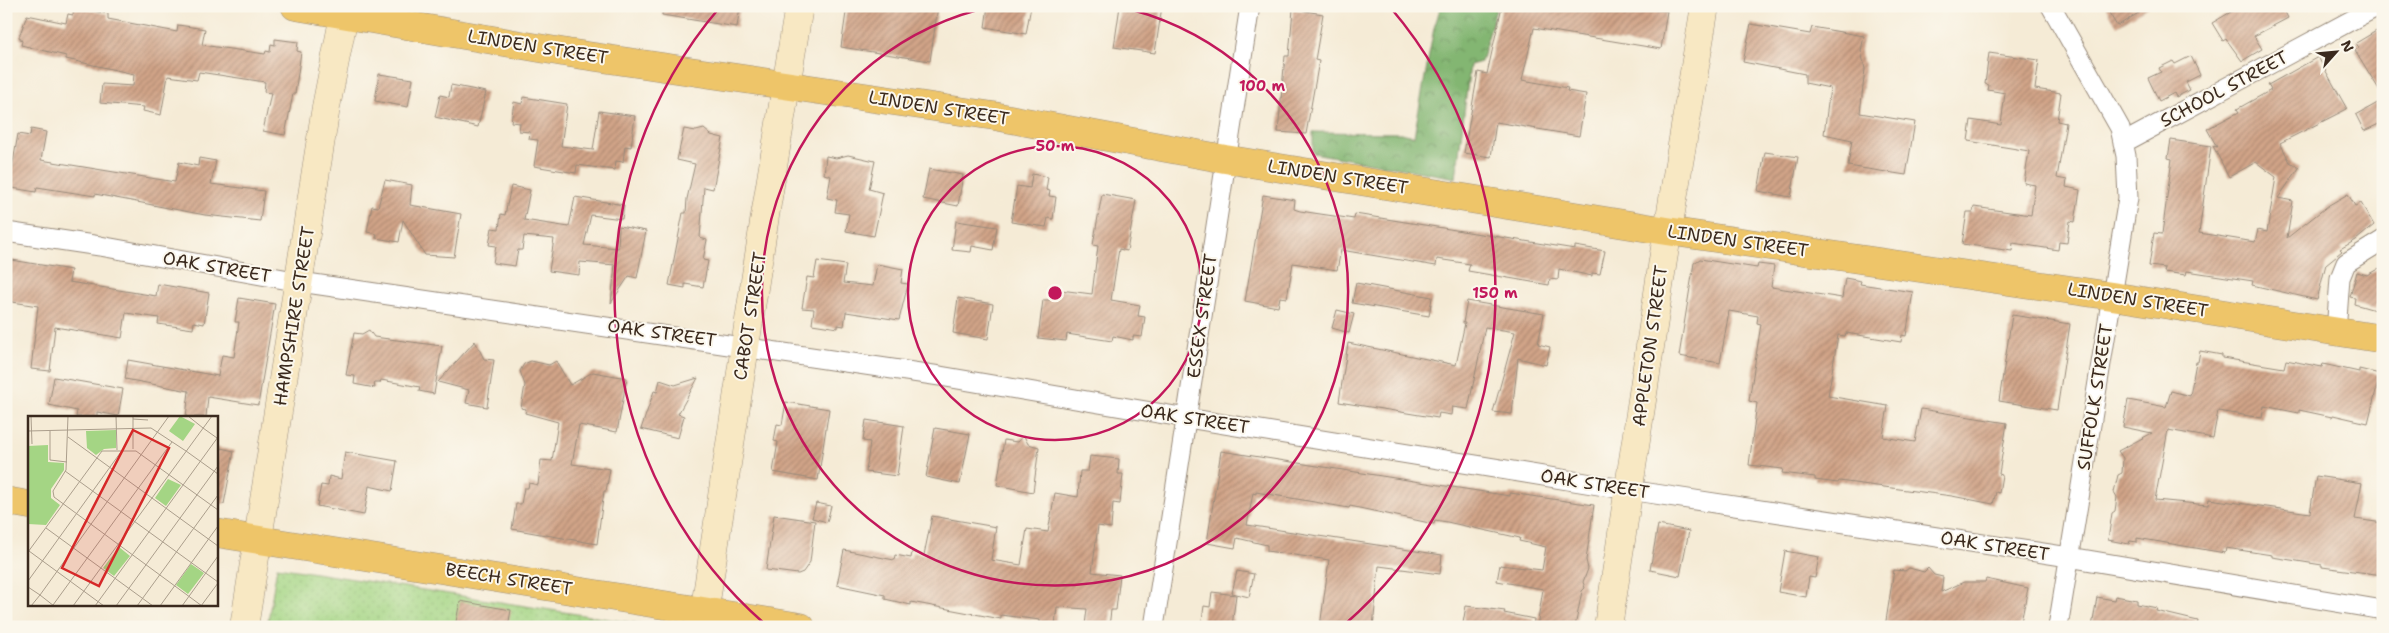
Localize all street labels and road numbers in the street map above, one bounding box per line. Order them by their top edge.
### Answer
street label: LINDEN STREET [466,24,610,70]
street label: SCHOOL STREET [2156,45,2292,133]
street label: LINDEN STREET [867,85,1011,131]
street label: LINDEN STREET [1266,154,1410,200]
street label: LINDEN STREET [1666,219,1810,263]
street label: HAMPSHIRE STREET [268,224,320,408]
street label: OAK STREET [161,246,273,288]
street label: CABOT STREET [728,250,772,382]
street label: ESSEX STREET [1181,252,1223,380]
street label: APPLETON STREET [1627,264,1673,428]
street label: LINDEN STREET [2066,277,2210,323]
street label: OAK STREET [606,313,718,353]
street label: SUFFOLK STREET [2072,322,2118,472]
street label: OAK STREET [1139,399,1251,439]
street label: OAK STREET [1539,464,1651,504]
street label: OAK STREET [1939,526,2051,566]
street label: BEECH STREET [444,557,574,601]

